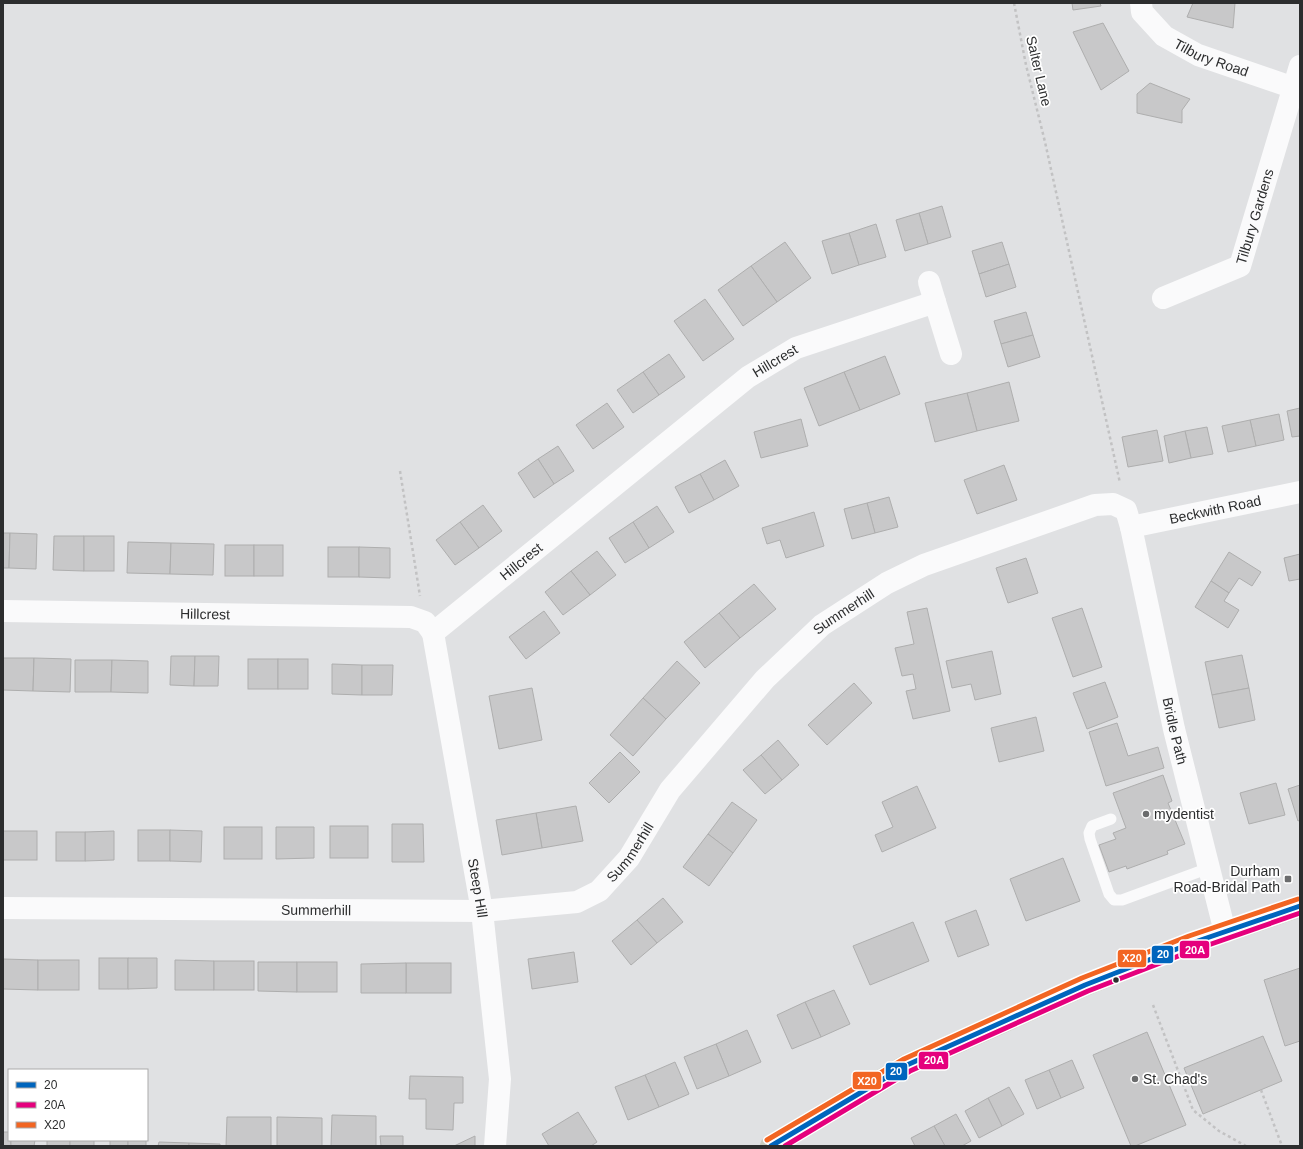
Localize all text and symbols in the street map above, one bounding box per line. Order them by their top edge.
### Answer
street label: Salter Lane [1023,34,1055,108]
street label: Tilbury Road [1171,35,1251,80]
street label: Tilbury Gardens [1233,167,1277,266]
street label: Hillcrest [750,341,801,380]
street label: Beckwith Road [1168,492,1263,527]
street label: Hillcrest [497,539,546,583]
street label: Summerhill [809,585,877,637]
street label: Hillcrest [180,606,230,622]
street label: Bridle Path [1159,696,1191,766]
place label: mydentist [1154,806,1214,822]
marker: mydentist [1141,809,1151,819]
street label: Summerhill [603,819,657,885]
street label: Steep Hill [465,857,491,919]
place label: Durham Road-Bridal Path [1173,863,1280,895]
marker: Durham Road-Bridal Path [1283,874,1293,884]
street label: Summerhill [281,902,351,918]
line badge: 20A [1179,940,1210,959]
text: 20A [1185,944,1205,956]
line badge: 20 [1151,945,1174,964]
text: 20 [1157,948,1169,960]
line badge: X20 [1117,949,1147,968]
text: X20 [1122,952,1142,964]
unlabelled marker [1111,975,1121,985]
line badge: 20A [918,1051,949,1070]
text: 20A [924,1054,944,1066]
line badge: 20 [885,1062,908,1081]
text: 20 [890,1065,902,1077]
legend [8,1069,148,1141]
line badge: X20 [852,1071,882,1090]
place label: St. Chad's [1143,1071,1207,1087]
marker: St. Chad's [1130,1074,1140,1084]
text: X20 [857,1075,877,1087]
text: 20 [44,1078,58,1092]
text: 20A [44,1098,65,1112]
text: X20 [44,1118,66,1132]

